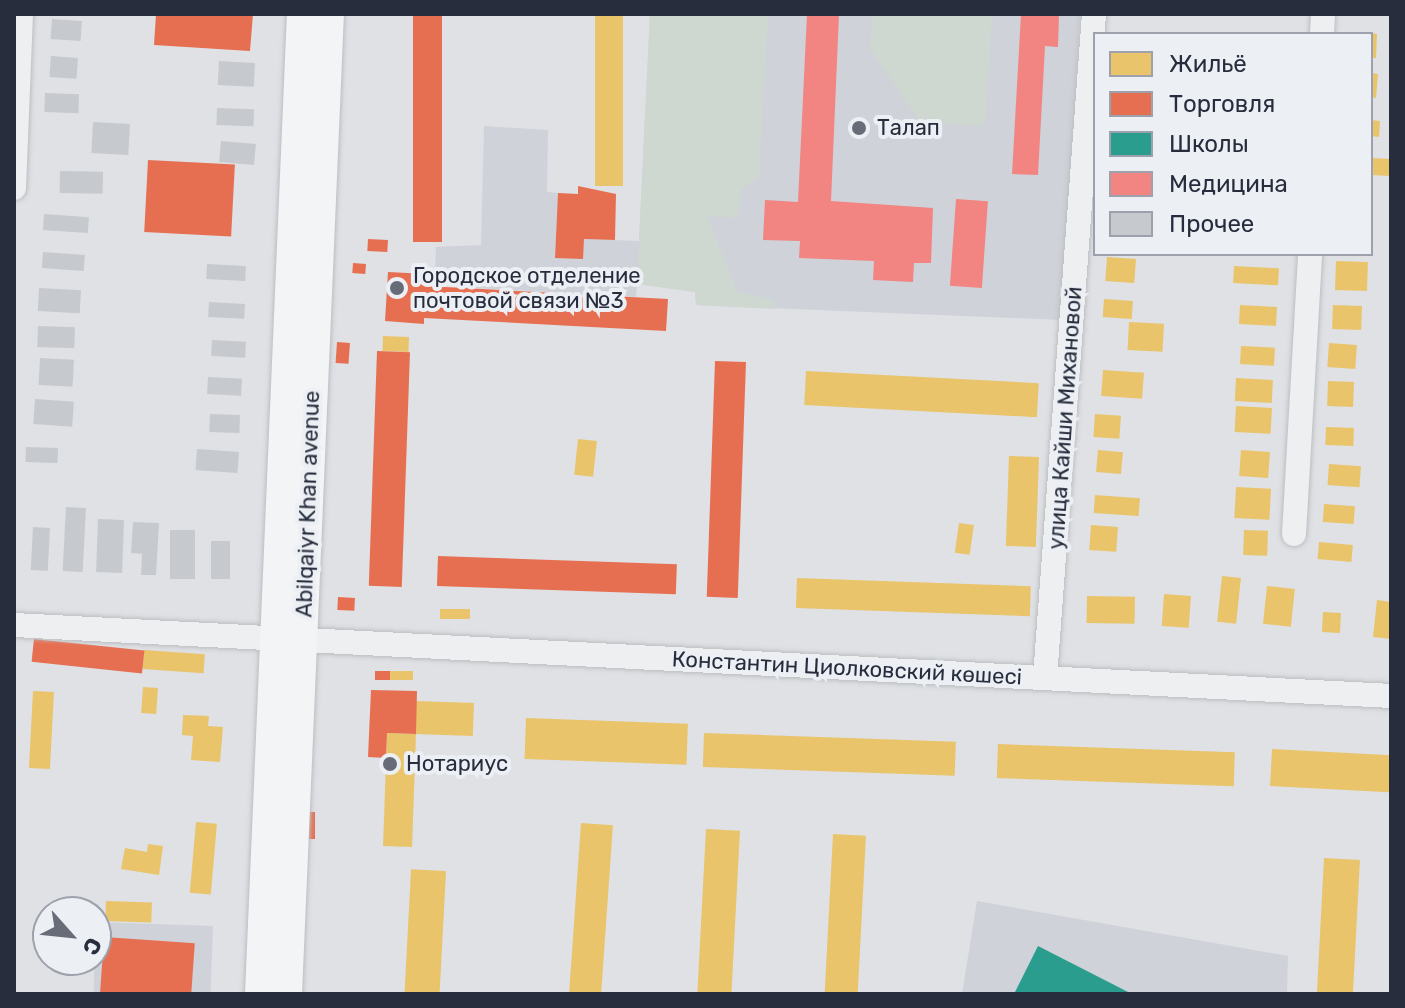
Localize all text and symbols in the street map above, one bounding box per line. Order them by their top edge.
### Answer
legend [1093,32,1373,256]
text: Жильё [1169,50,1247,78]
text: Торговля [1169,90,1275,118]
place label: Талап [877,115,940,141]
marker: Талап [848,117,870,139]
text: Школы [1169,130,1249,158]
text: Медицина [1169,170,1288,198]
text: Прочее [1169,210,1254,238]
place label: Городское отделение почтовой связи №3 [413,262,641,314]
marker: Городское отделение почтовой связи №3 [388,279,406,297]
street label: улица Кайши Михановой [1043,286,1087,550]
street label: Abilqaiyr Khan avenue [291,390,325,618]
street label: Константин Циолковский көшесі [671,646,1023,690]
place label: Нотариус [406,751,508,777]
marker: Нотариус [381,755,399,773]
north arrow [32,896,112,976]
text: С [77,933,108,959]

